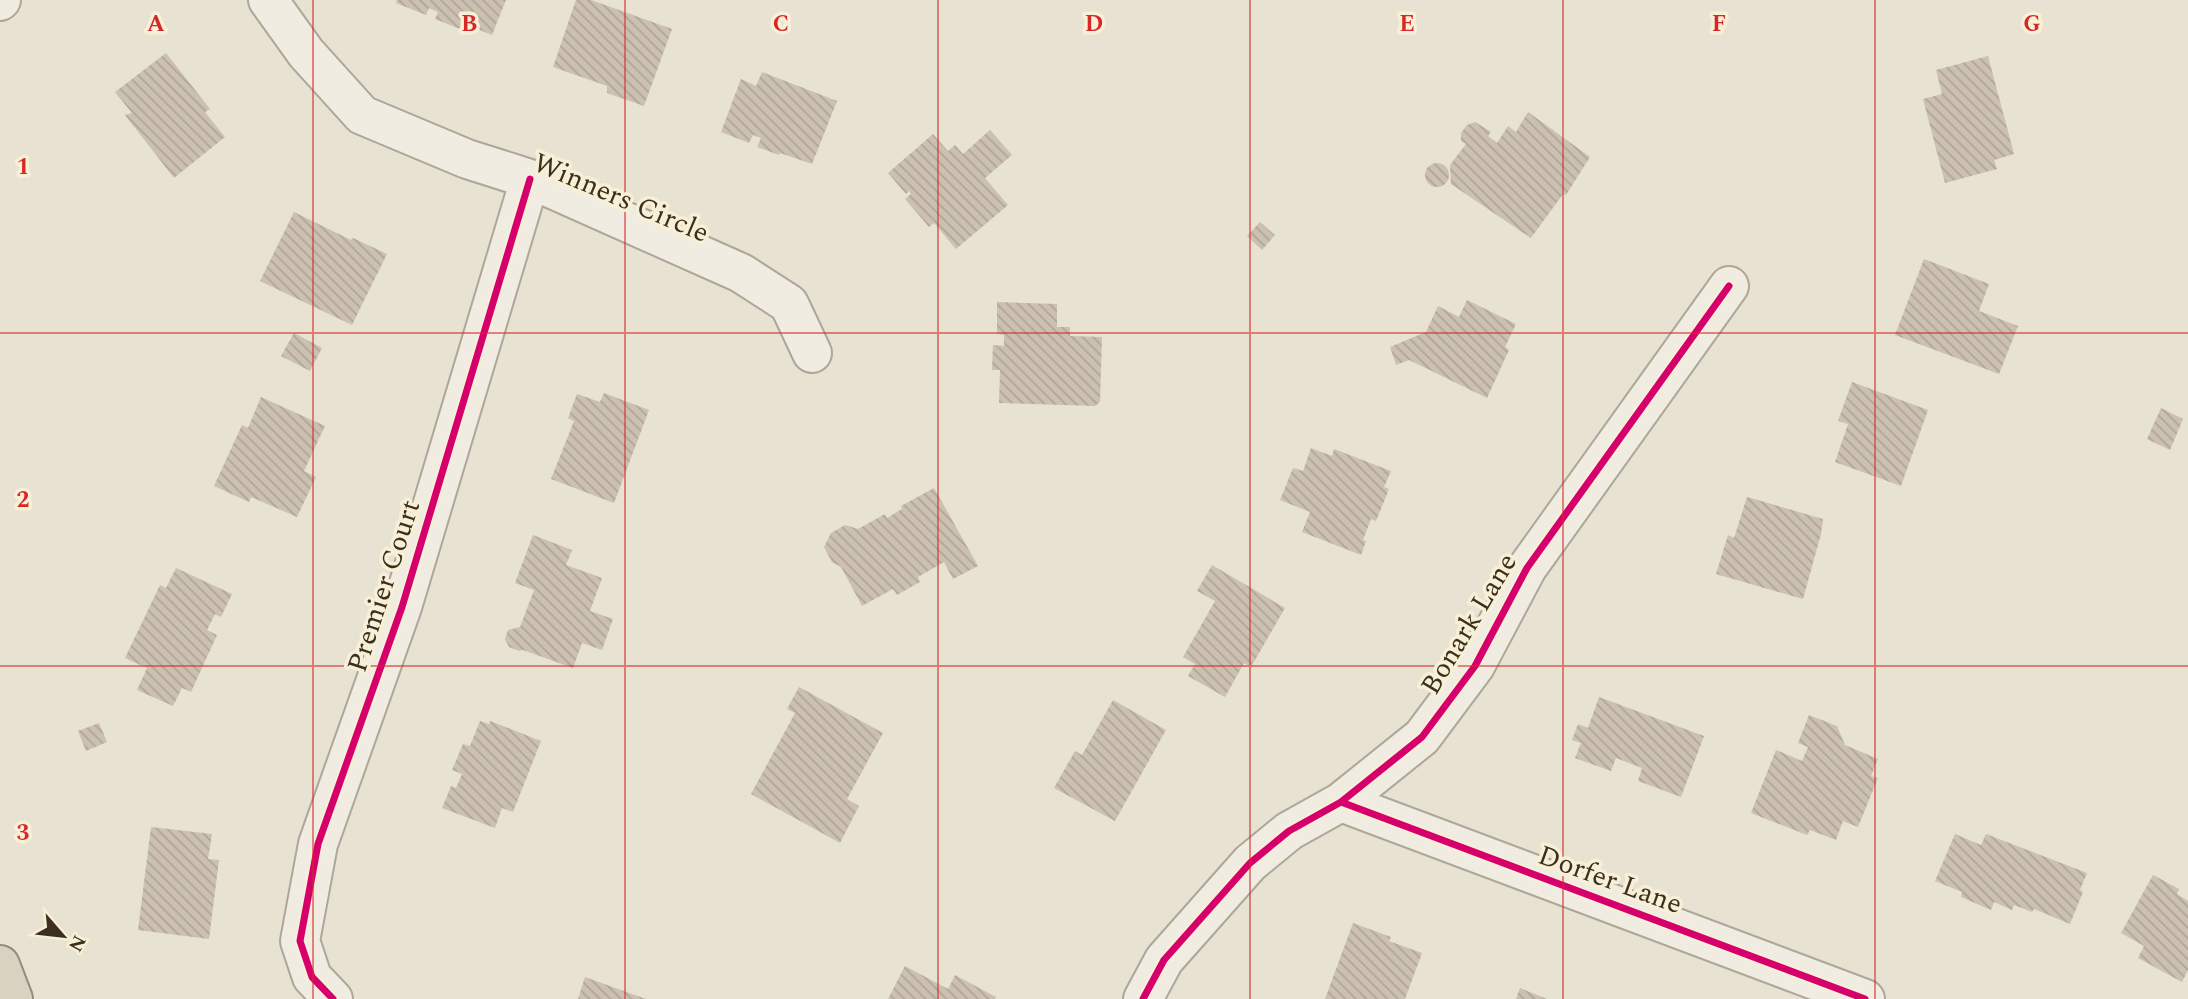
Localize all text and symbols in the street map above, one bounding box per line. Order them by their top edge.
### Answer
text: A [147,7,165,42]
text: B [461,7,477,42]
text: C [773,7,789,42]
text: D [1085,7,1103,42]
text: E [1399,7,1415,42]
text: F [1712,7,1726,42]
text: G [2023,7,2041,42]
street label: Winners Circle [526,142,716,254]
text: 1 [17,150,29,185]
text: 2 [17,483,30,518]
street label: Premier Court [336,494,432,678]
street label: Bonark Lane [1410,545,1528,703]
text: 3 [17,816,30,851]
street label: Dorfer Lane [1532,834,1688,926]
north arrow [28,901,98,971]
text: N [60,930,93,957]

